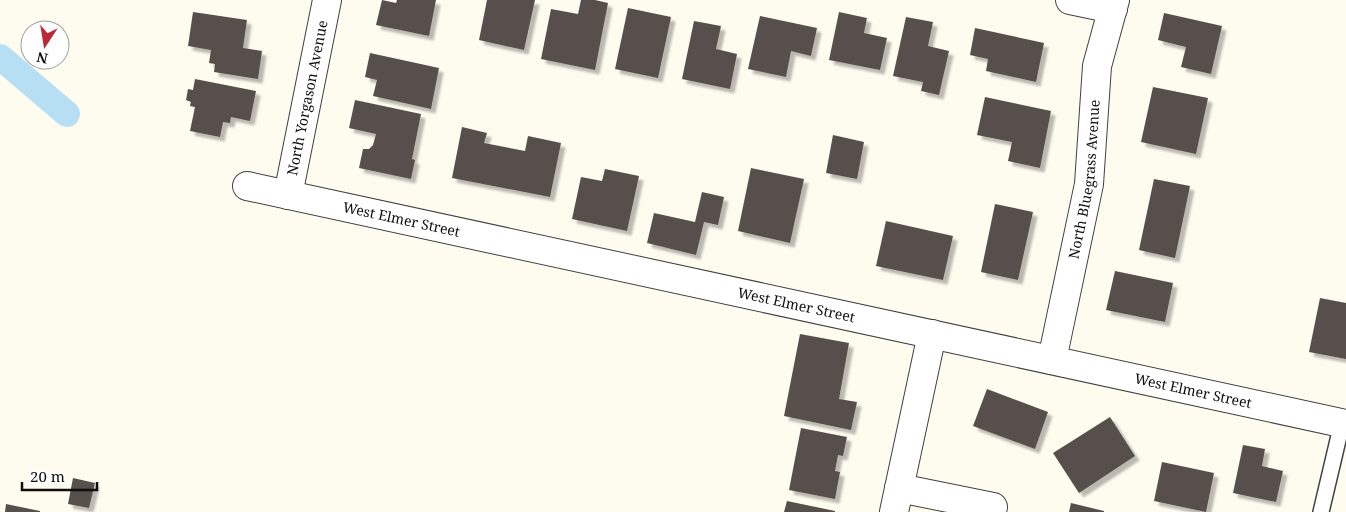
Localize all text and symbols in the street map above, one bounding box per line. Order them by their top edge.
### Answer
street label: North Yorgason Avenue [282,19,332,177]
north arrow [20,20,70,70]
text: N [35,48,50,69]
street label: North Bluegrass Avenue [1064,99,1104,260]
street label: West Elmer Street [341,197,462,241]
street label: West Elmer Street [736,283,857,326]
street label: West Elmer Street [1133,368,1254,412]
scale bar [22,460,98,492]
text: 20 m [30,466,65,486]

